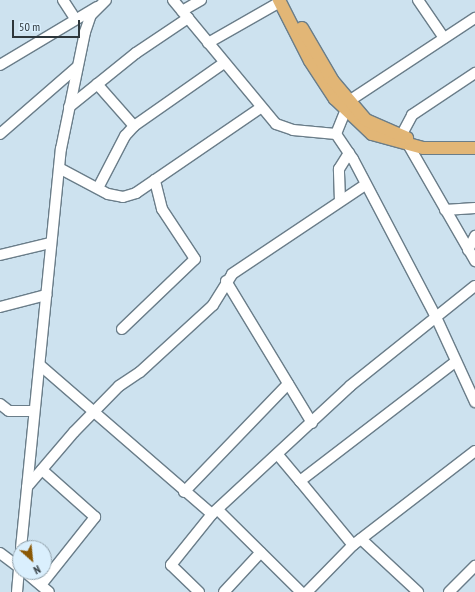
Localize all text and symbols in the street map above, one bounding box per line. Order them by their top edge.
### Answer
scale bar [14,12,82,38]
text: 50 m [19,19,40,34]
north arrow [12,540,52,580]
text: N [31,562,43,577]

